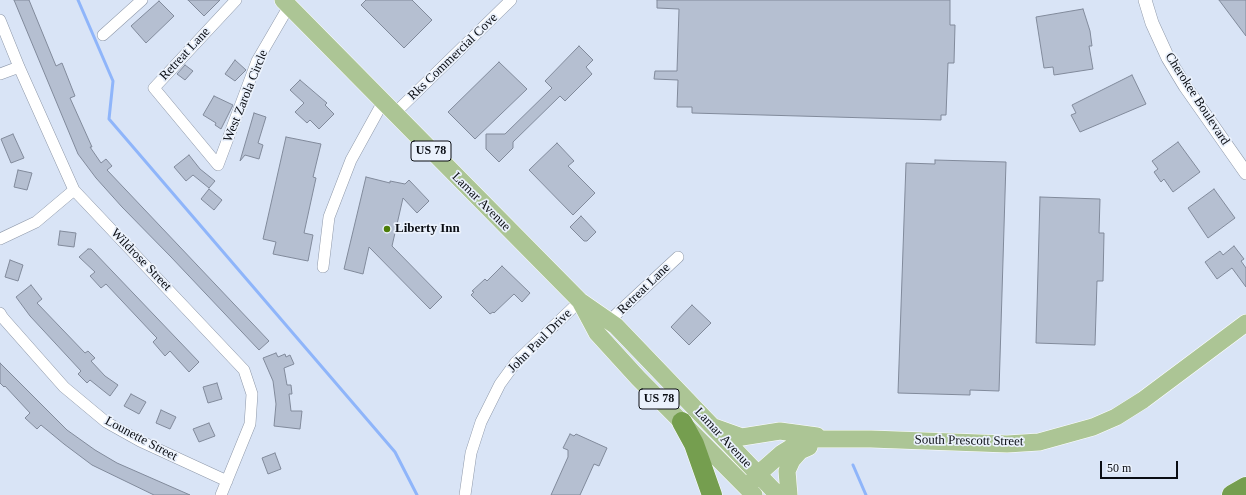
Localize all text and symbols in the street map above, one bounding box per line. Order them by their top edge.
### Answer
street label: Rks Commercial Cove [405,10,501,104]
street label: Retreat Lane [157,24,213,84]
street label: West Zarola Circle [220,48,272,144]
street label: Cherokee Boulevard [1161,50,1233,148]
road number: US 78 [411,141,451,161]
street label: Lamar Avenue [448,169,514,235]
place label: Liberty Inn [395,221,460,237]
marker: Liberty Inn [382,224,392,234]
street label: Wildrose Street [107,226,175,294]
street label: Retreat Lane [615,260,673,318]
street label: John Paul Drive [505,306,575,376]
road number: US 78 [639,389,679,409]
street label: Lamar Avenue [691,405,755,471]
street label: Lounette Street [102,413,180,465]
street label: South Prescott Street [914,432,1024,450]
scale bar [1102,453,1180,479]
text: 50 m [1107,461,1131,475]

